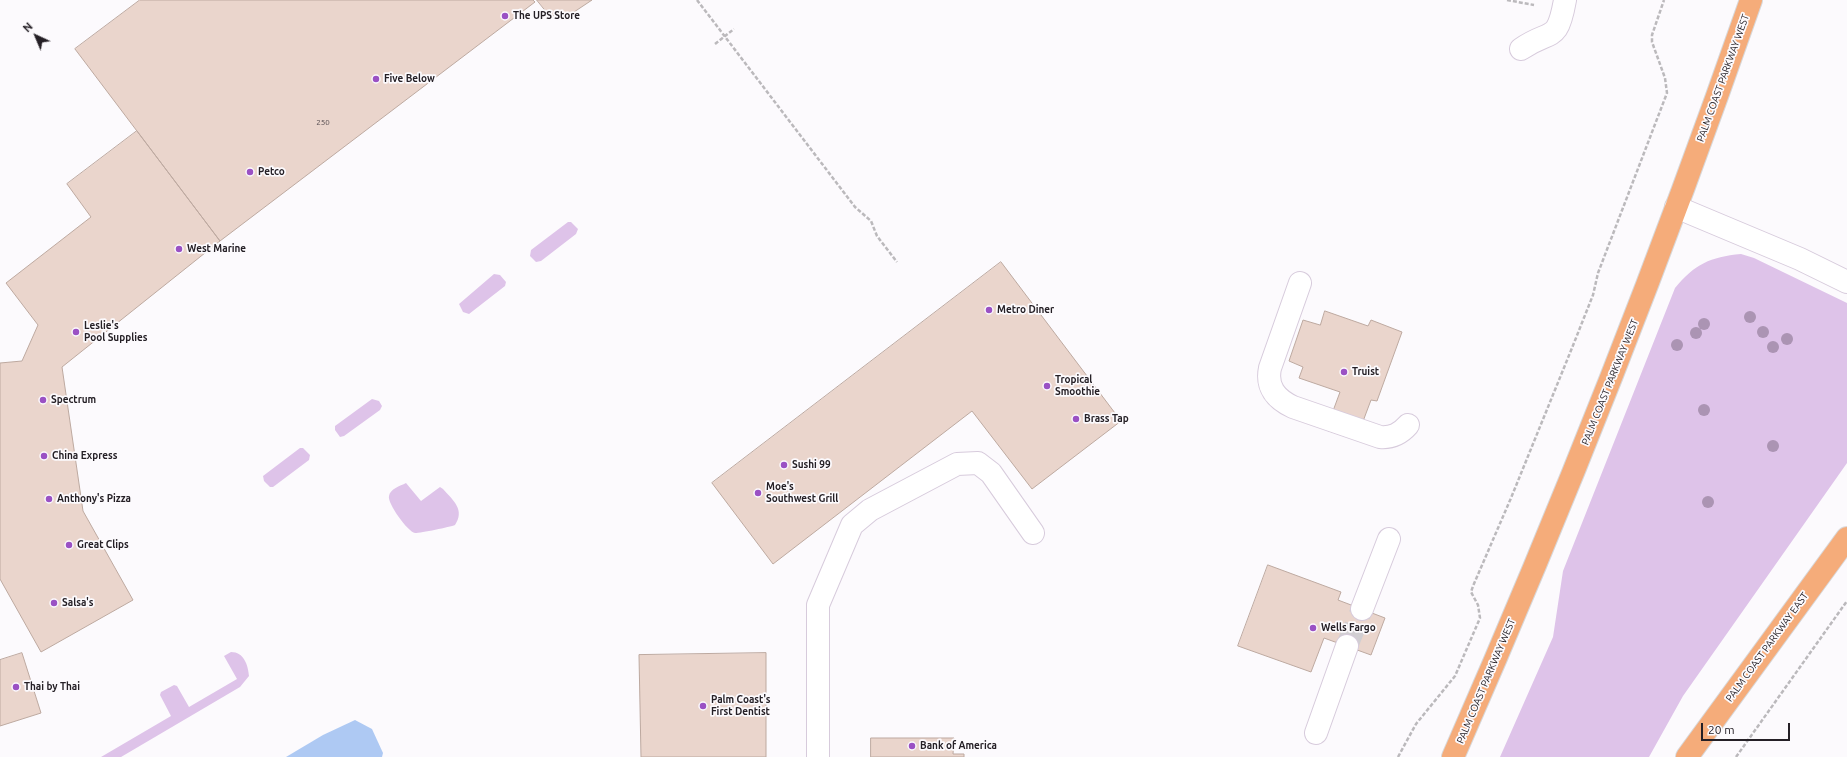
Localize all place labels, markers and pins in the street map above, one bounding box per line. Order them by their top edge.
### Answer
place label: The UPS Store [513,10,580,22]
marker: The UPS Store [500,11,510,21]
place label: Five Below [384,73,435,85]
marker: Five Below [371,74,381,84]
place label: Petco [258,166,285,178]
marker: Petco [245,167,255,177]
place label: West Marine [187,243,246,255]
marker: West Marine [174,244,184,254]
place label: Metro Diner [997,304,1054,316]
marker: Metro Diner [984,305,994,315]
place label: Leslie's Pool Supplies [84,320,147,344]
marker: Leslie's Pool Supplies [71,327,81,337]
place label: Truist [1352,366,1379,378]
marker: Truist [1339,367,1349,377]
place label: Tropical Smoothie [1055,374,1100,398]
marker: Tropical Smoothie [1042,381,1052,391]
place label: Spectrum [51,394,96,406]
marker: Spectrum [38,395,48,405]
place label: Brass Tap [1084,413,1129,425]
marker: Brass Tap [1071,414,1081,424]
place label: China Express [52,450,117,462]
marker: China Express [39,451,49,461]
place label: Sushi 99 [792,459,831,471]
marker: Sushi 99 [779,460,789,470]
place label: Moe's Southwest Grill [766,481,838,504]
marker: Moe's Southwest Grill [753,488,763,498]
place label: Anthony's Pizza [57,493,131,505]
marker: Anthony's Pizza [44,494,54,504]
place label: Great Clips [77,539,129,551]
marker: Great Clips [64,540,74,550]
place label: Salsa's [62,597,93,609]
marker: Salsa's [49,598,59,608]
place label: Wells Fargo [1321,622,1376,634]
marker: Wells Fargo [1308,623,1318,633]
place label: Thai by Thai [24,681,80,693]
marker: Thai by Thai [11,682,21,692]
place label: Palm Coast's First Dentist [711,694,771,718]
marker: Palm Coast's First Dentist [698,701,708,711]
place label: Bank of America [920,740,997,752]
marker: Bank of America [907,741,917,751]

